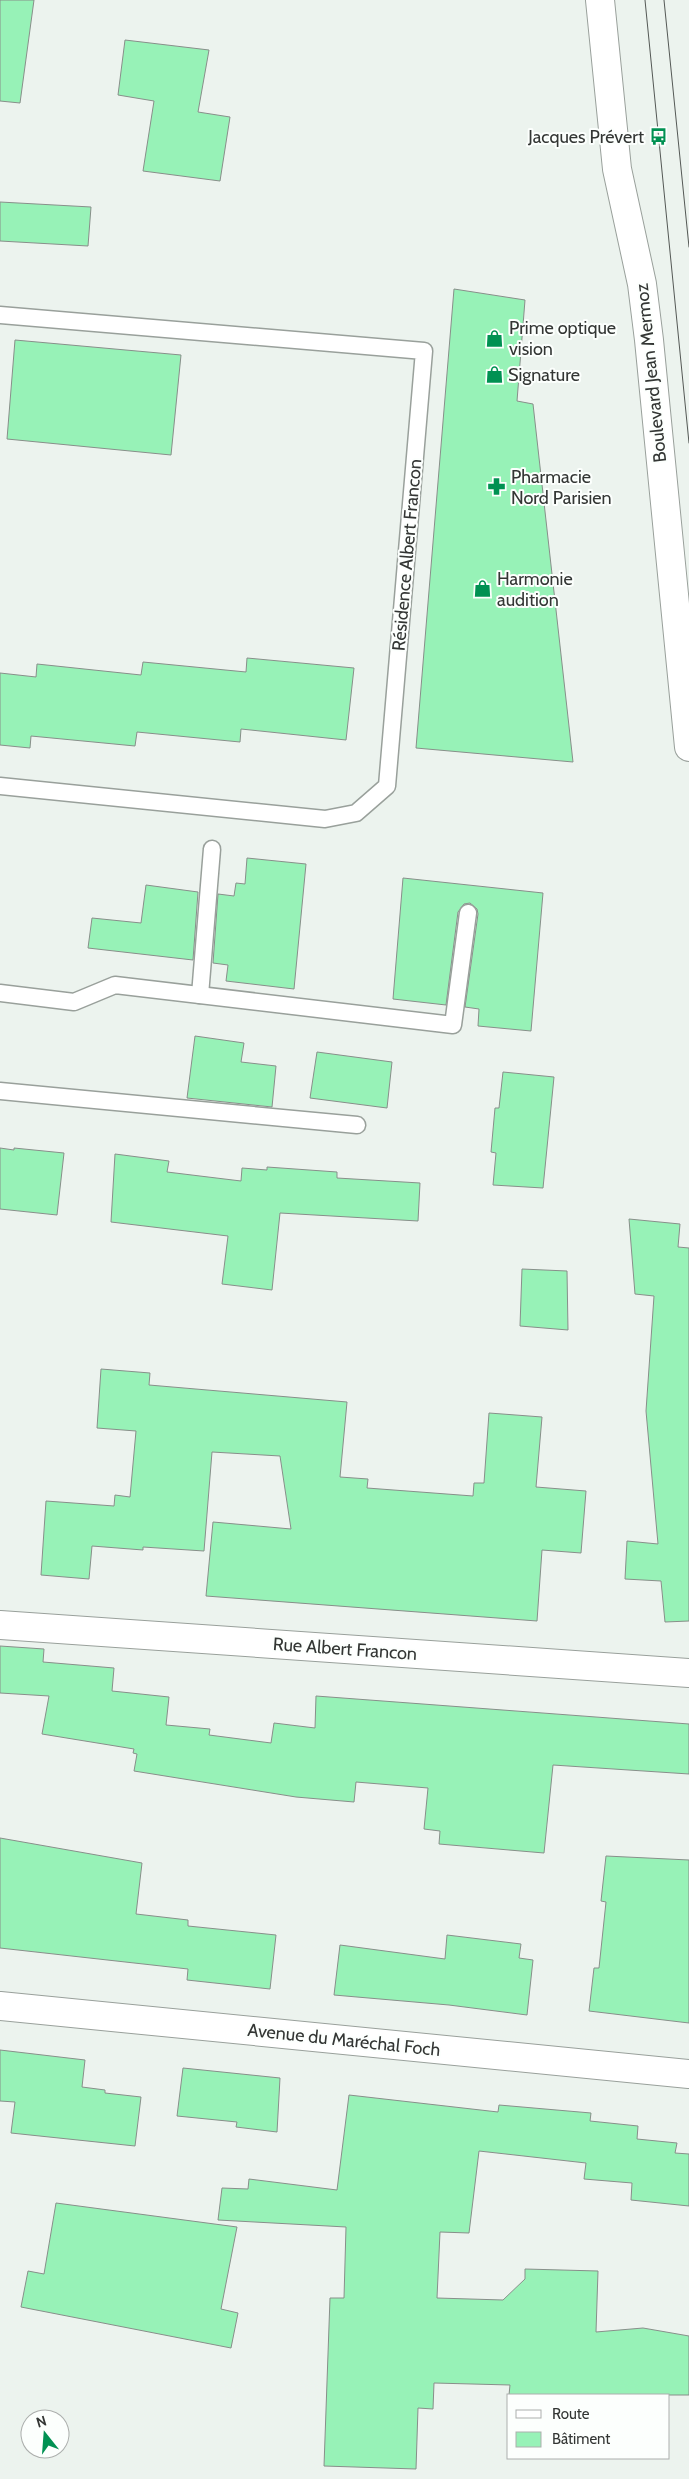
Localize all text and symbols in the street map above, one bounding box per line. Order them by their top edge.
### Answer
place label: Jacques Prévert [527,126,644,148]
bus stop icon: Jacques Prévert [648,127,668,147]
street label: Boulevard Jean Mermoz [631,282,671,464]
place label: Prime optique vision [509,317,616,360]
shop icon: Prime optique vision [485,328,505,348]
place label: Signature [508,364,580,386]
shop icon: Signature [484,365,504,385]
street label: Résidence Albert Francon [388,458,426,652]
place label: Pharmacie Nord Parisien [511,466,612,509]
pharmacy icon: Pharmacie Nord Parisien [487,477,507,497]
place label: Harmonie audition [497,568,573,611]
shop icon: Harmonie audition [473,579,493,599]
street label: Rue Albert Francon [272,1633,418,1665]
street label: Avenue du Maréchal Foch [247,2019,441,2061]
legend [507,2394,669,2459]
text: Route [552,2405,590,2423]
north arrow [20,2409,70,2459]
text: N [34,2412,49,2432]
text: Bâtiment [552,2430,610,2448]

